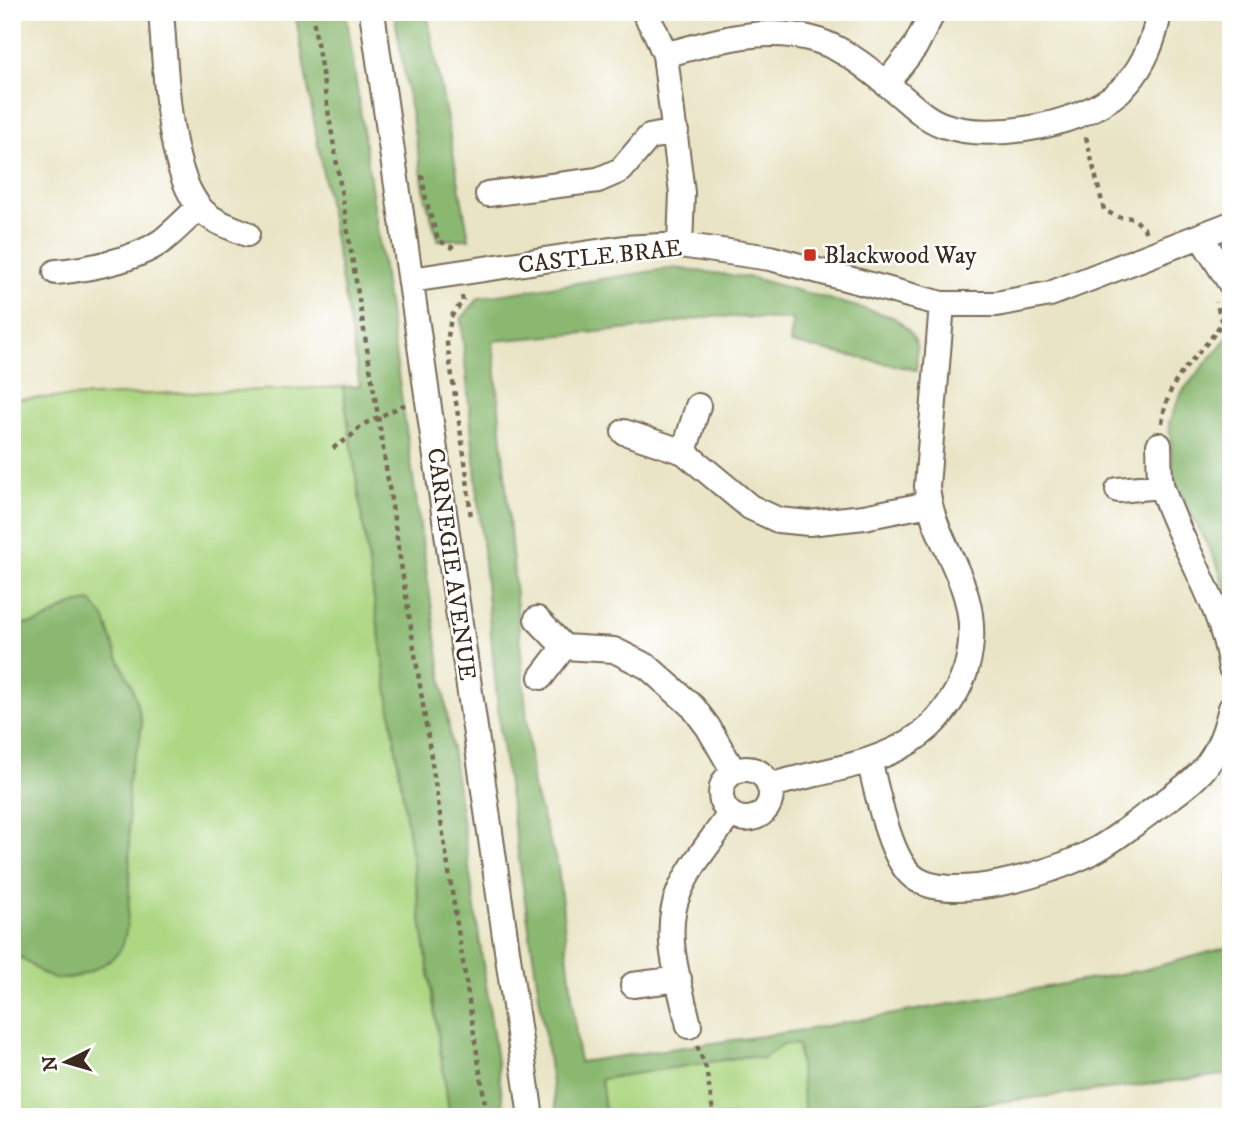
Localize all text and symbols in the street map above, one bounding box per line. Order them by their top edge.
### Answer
street label: CASTLE BRAE [517,233,684,281]
place label: Blackwood Way [824,241,977,271]
marker: Blackwood Way [802,247,818,263]
street label: CARNEGIE AVENUE [420,446,482,682]
north arrow [32,1028,102,1098]
text: N [38,1054,63,1072]

